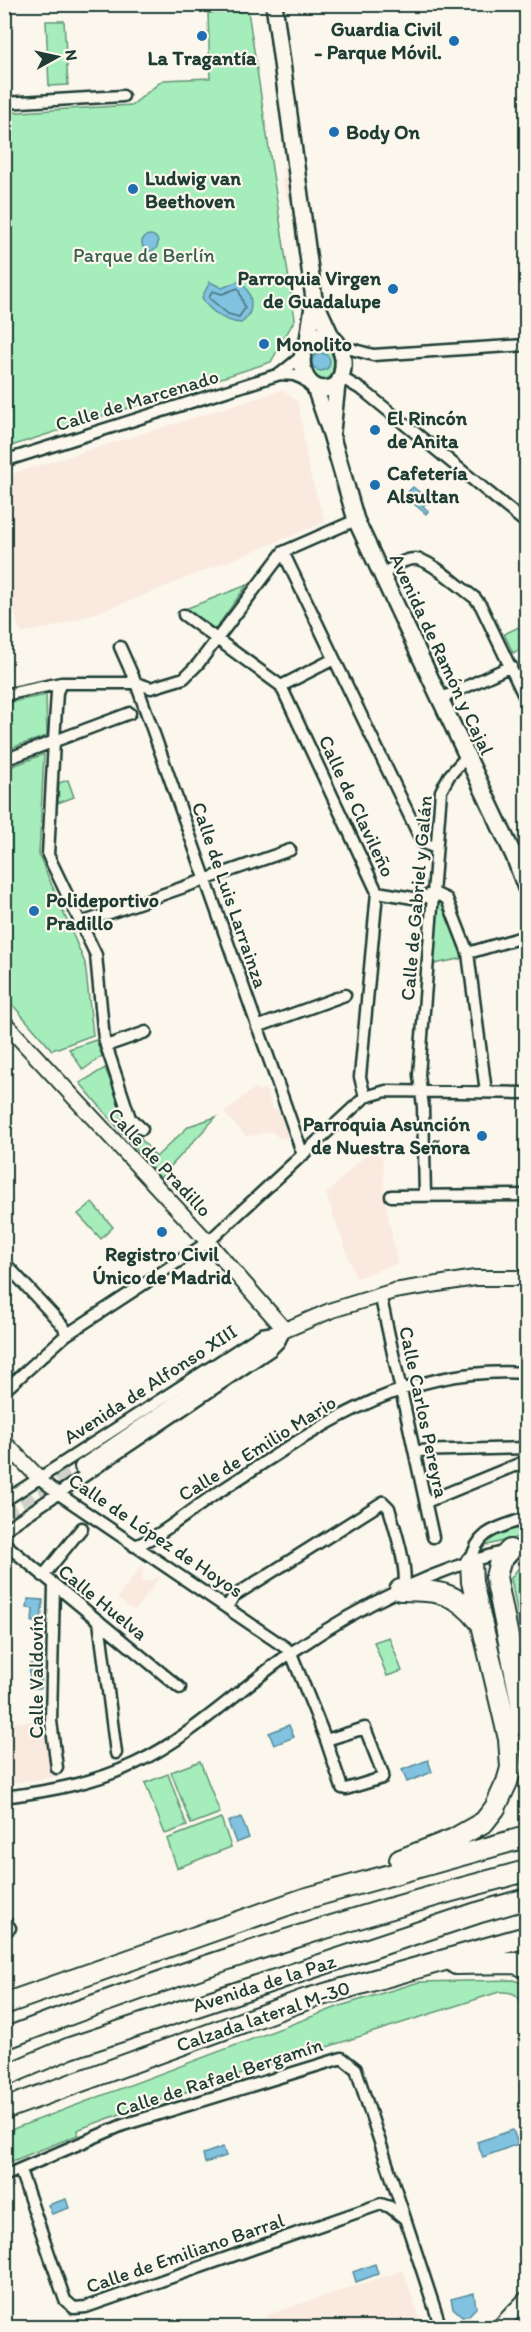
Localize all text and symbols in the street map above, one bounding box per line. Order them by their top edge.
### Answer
place label: Guardia Civil - Parque Móvil. [314,17,442,65]
north arrow [27,27,87,87]
marker: La Tragantía [195,29,209,43]
marker: Guardia Civil - Parque Móvil. [447,34,461,48]
place label: La Tragantía [148,46,257,71]
text: N [61,48,82,62]
place label: Body On [346,120,421,145]
marker: Body On [327,125,341,139]
place label: Ludwig van Beethoven [145,166,241,213]
marker: Ludwig van Beethoven [126,182,140,196]
park label: Parque de Berlín [73,243,215,267]
place label: Parroquia Virgen de Guadalupe [238,266,382,314]
marker: Parroquia Virgen de Guadalupe [386,282,400,296]
place label: Monolito [276,332,352,356]
marker: Monolito [257,337,271,351]
street label: Calle de Marcenado [53,364,221,436]
place label: El Rincón de Anita [387,406,468,453]
marker: El Rincón de Anita [368,423,382,437]
place label: Cafetería Alsultan [386,461,468,508]
marker: Cafetería Alsultan [368,478,382,492]
street label: Avenida de Ramón y Cajal [385,549,499,759]
street label: Calle de Clavileño [314,731,400,881]
street label: Calle de Gabriel y Galán [395,794,437,1002]
street label: Calle de Luis Larrainza [187,799,273,992]
place label: Polideportivo Pradillo [46,888,159,935]
marker: Polideportivo Pradillo [27,904,41,918]
street label: Calle de Pradillo [103,1102,217,1222]
place label: Parroquia Asunción de Nuestra Señora [303,1112,471,1159]
marker: Parroquia Asunción de Nuestra Señora [475,1129,489,1143]
marker: Registro Civil Único de Madrid [155,1225,169,1239]
place label: Registro Civil Único de Madrid [92,1242,232,1289]
street label: Avenida de Alfonso XIII [59,1319,241,1449]
street label: Calle Carlos Pereyra [394,1324,454,1501]
street label: Calle de Emilio Mario [174,1390,340,1506]
street label: Calle de López de Hoyos [64,1468,248,1602]
street label: Calle Huelva [54,1559,153,1645]
street label: Calle Valdovín [24,1615,48,1739]
street label: Avenida de la Paz [189,1948,339,2017]
street label: Calzada lateral M-30 [173,1975,353,2057]
street label: Calle de Rafael Bergamín [112,2032,326,2122]
street label: Calle de Emiliano Barral [83,2208,288,2298]

